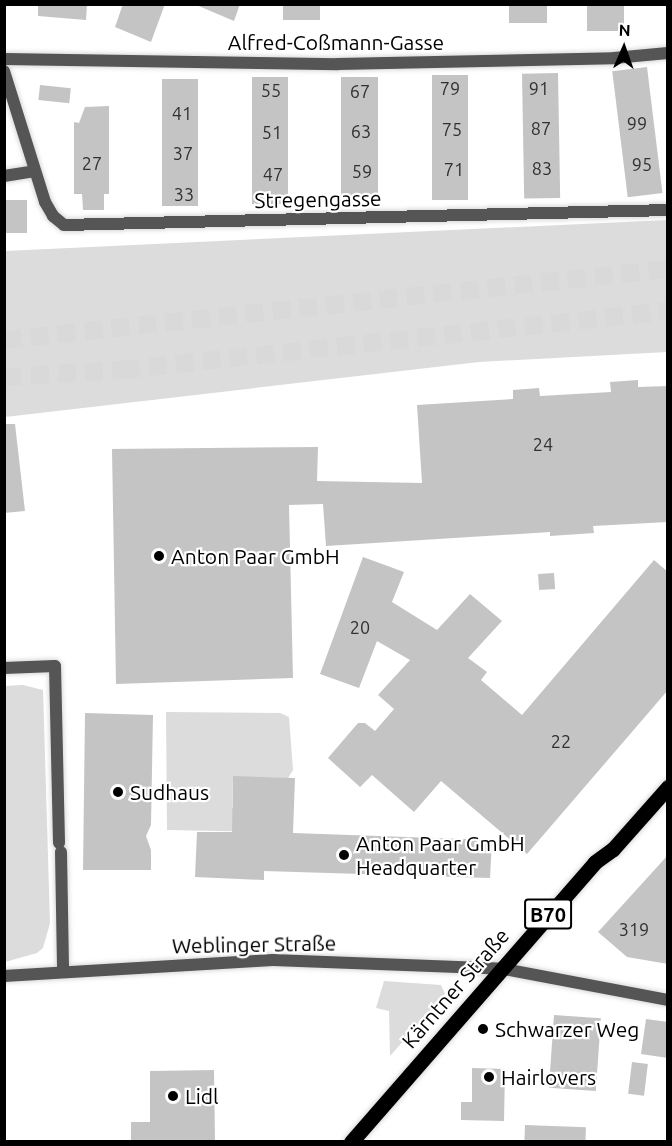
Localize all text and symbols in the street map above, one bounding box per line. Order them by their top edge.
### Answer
north arrow [594,18,654,78]
text: N [618,21,631,39]
street label: Alfred-Coßmann-Gasse [228,29,444,55]
house number: 79 [440,77,460,99]
house number: 91 [529,77,549,99]
house number: 55 [261,79,281,101]
house number: 67 [350,80,370,102]
house number: 41 [172,102,192,124]
house number: 99 [627,112,647,134]
house number: 87 [531,117,551,139]
house number: 75 [442,118,462,140]
house number: 63 [351,120,371,142]
house number: 51 [262,121,282,143]
house number: 37 [173,142,193,164]
house number: 27 [82,152,102,174]
house number: 95 [632,153,652,175]
house number: 83 [532,157,552,179]
house number: 71 [444,158,464,180]
house number: 59 [352,160,372,182]
house number: 47 [263,163,283,185]
house number: 33 [174,183,194,205]
street label: Stregengasse [254,185,382,213]
house number: 24 [533,433,553,455]
place label: Anton Paar GmbH [171,543,340,569]
marker: Anton Paar GmbH [152,549,166,563]
house number: 20 [350,616,370,638]
house number: 22 [551,730,571,752]
place label: Sudhaus [130,779,209,805]
marker: Sudhaus [111,785,125,799]
place label: Anton Paar GmbH Headquarter [356,830,525,880]
marker: Anton Paar GmbH Headquarter [337,848,351,862]
road number: B70 [524,897,572,931]
house number: 319 [619,918,649,940]
street label: Kärntner Straße [396,923,514,1053]
street label: Weblinger Straße [172,930,336,958]
place label: Schwarzer Weg [495,1016,639,1042]
marker: Schwarzer Weg [476,1022,490,1036]
place label: Hairlovers [501,1064,596,1090]
marker: Hairlovers [482,1070,496,1084]
place label: Lidl [185,1083,219,1109]
marker: Lidl [166,1089,180,1103]

